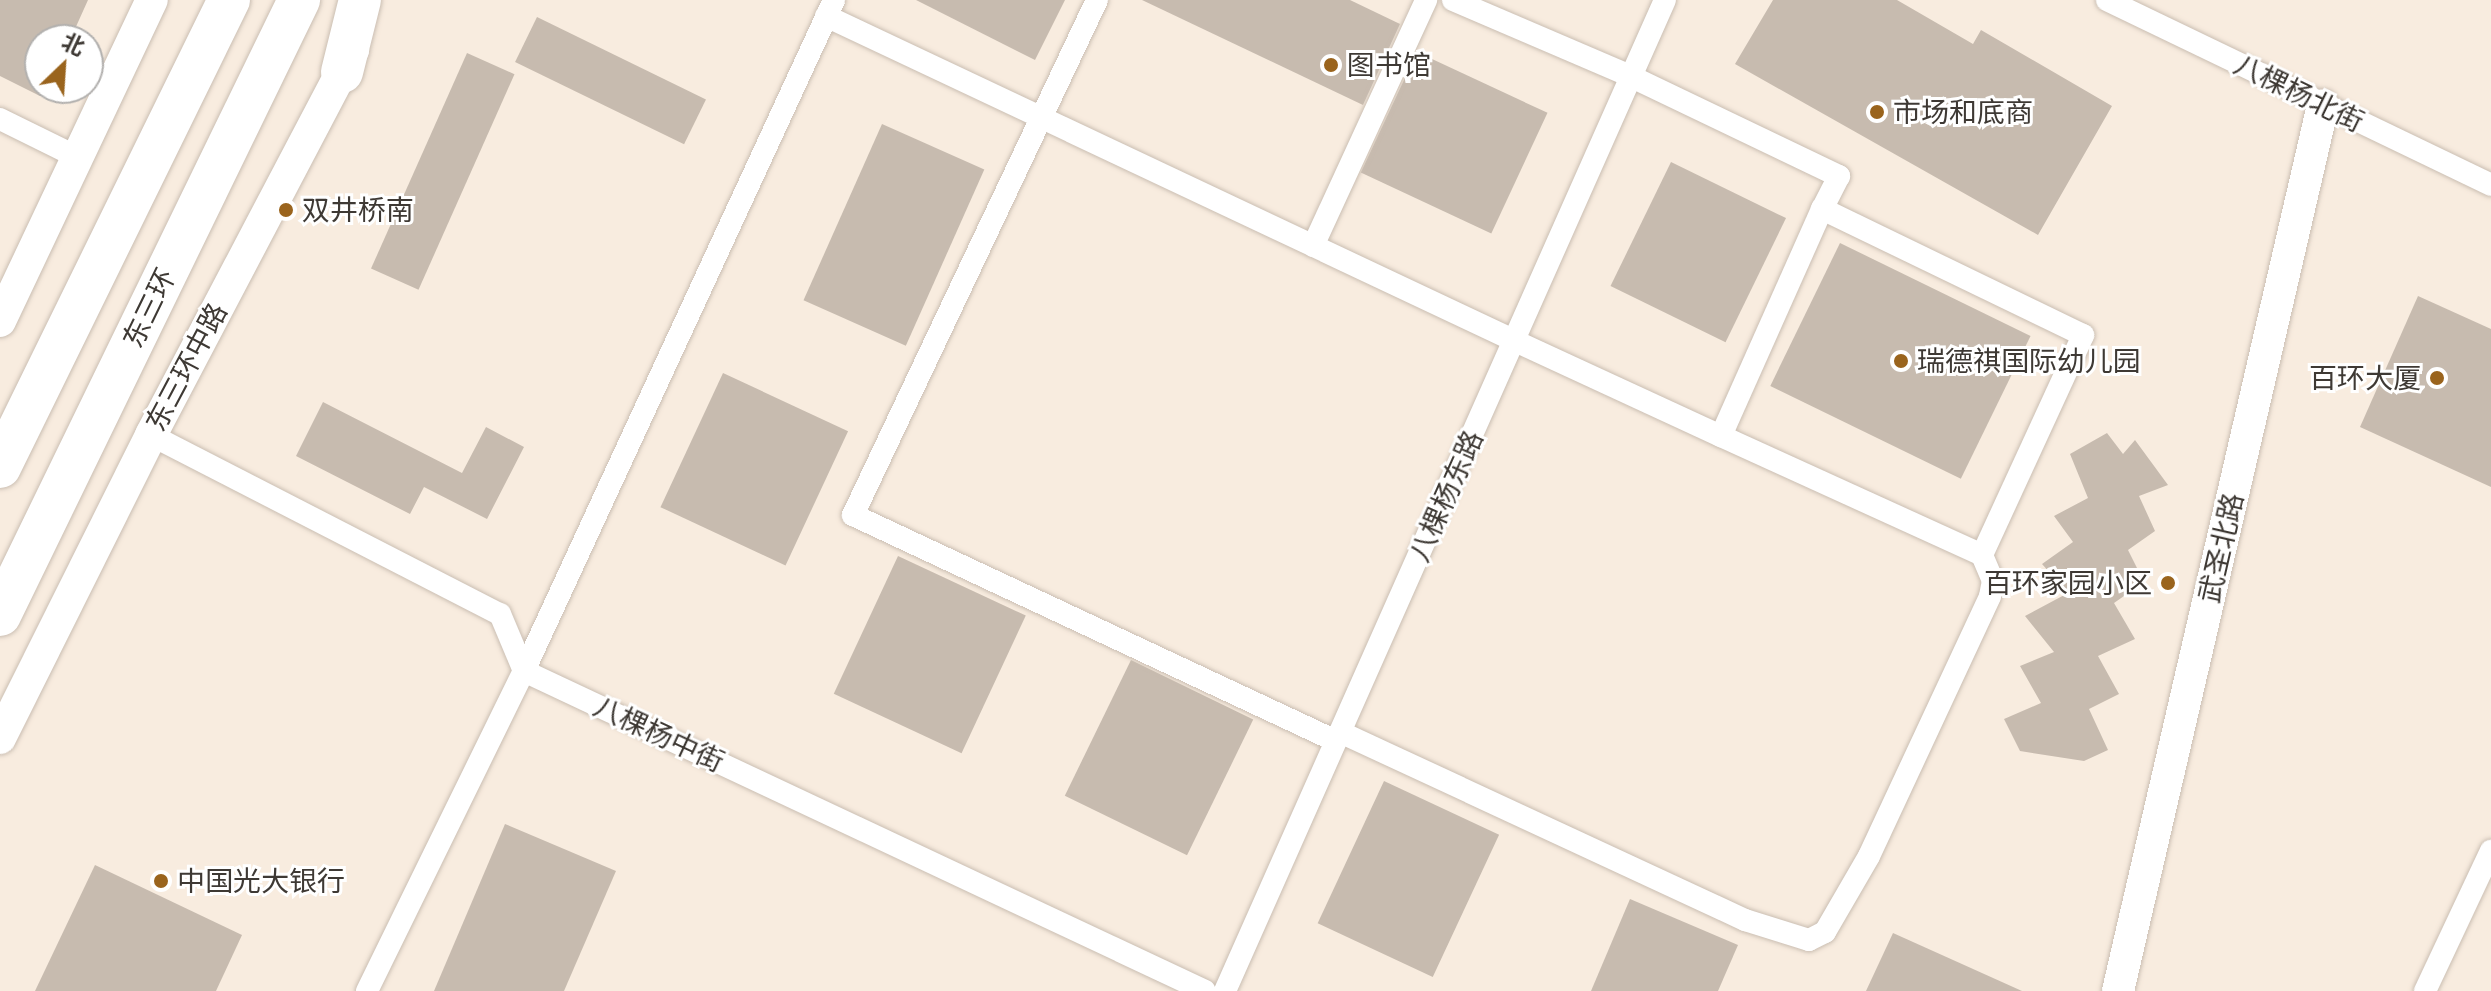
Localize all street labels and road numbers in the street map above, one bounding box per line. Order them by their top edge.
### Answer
street label: 八棵杨北街 [2229,47,2369,139]
street label: 东三环 [115,263,183,353]
street label: 东三环中路 [138,297,234,437]
street label: 八棵杨东路 [1402,425,1490,567]
street label: 武圣北路 [2192,490,2250,606]
street label: 八棵杨中街 [588,689,730,779]

